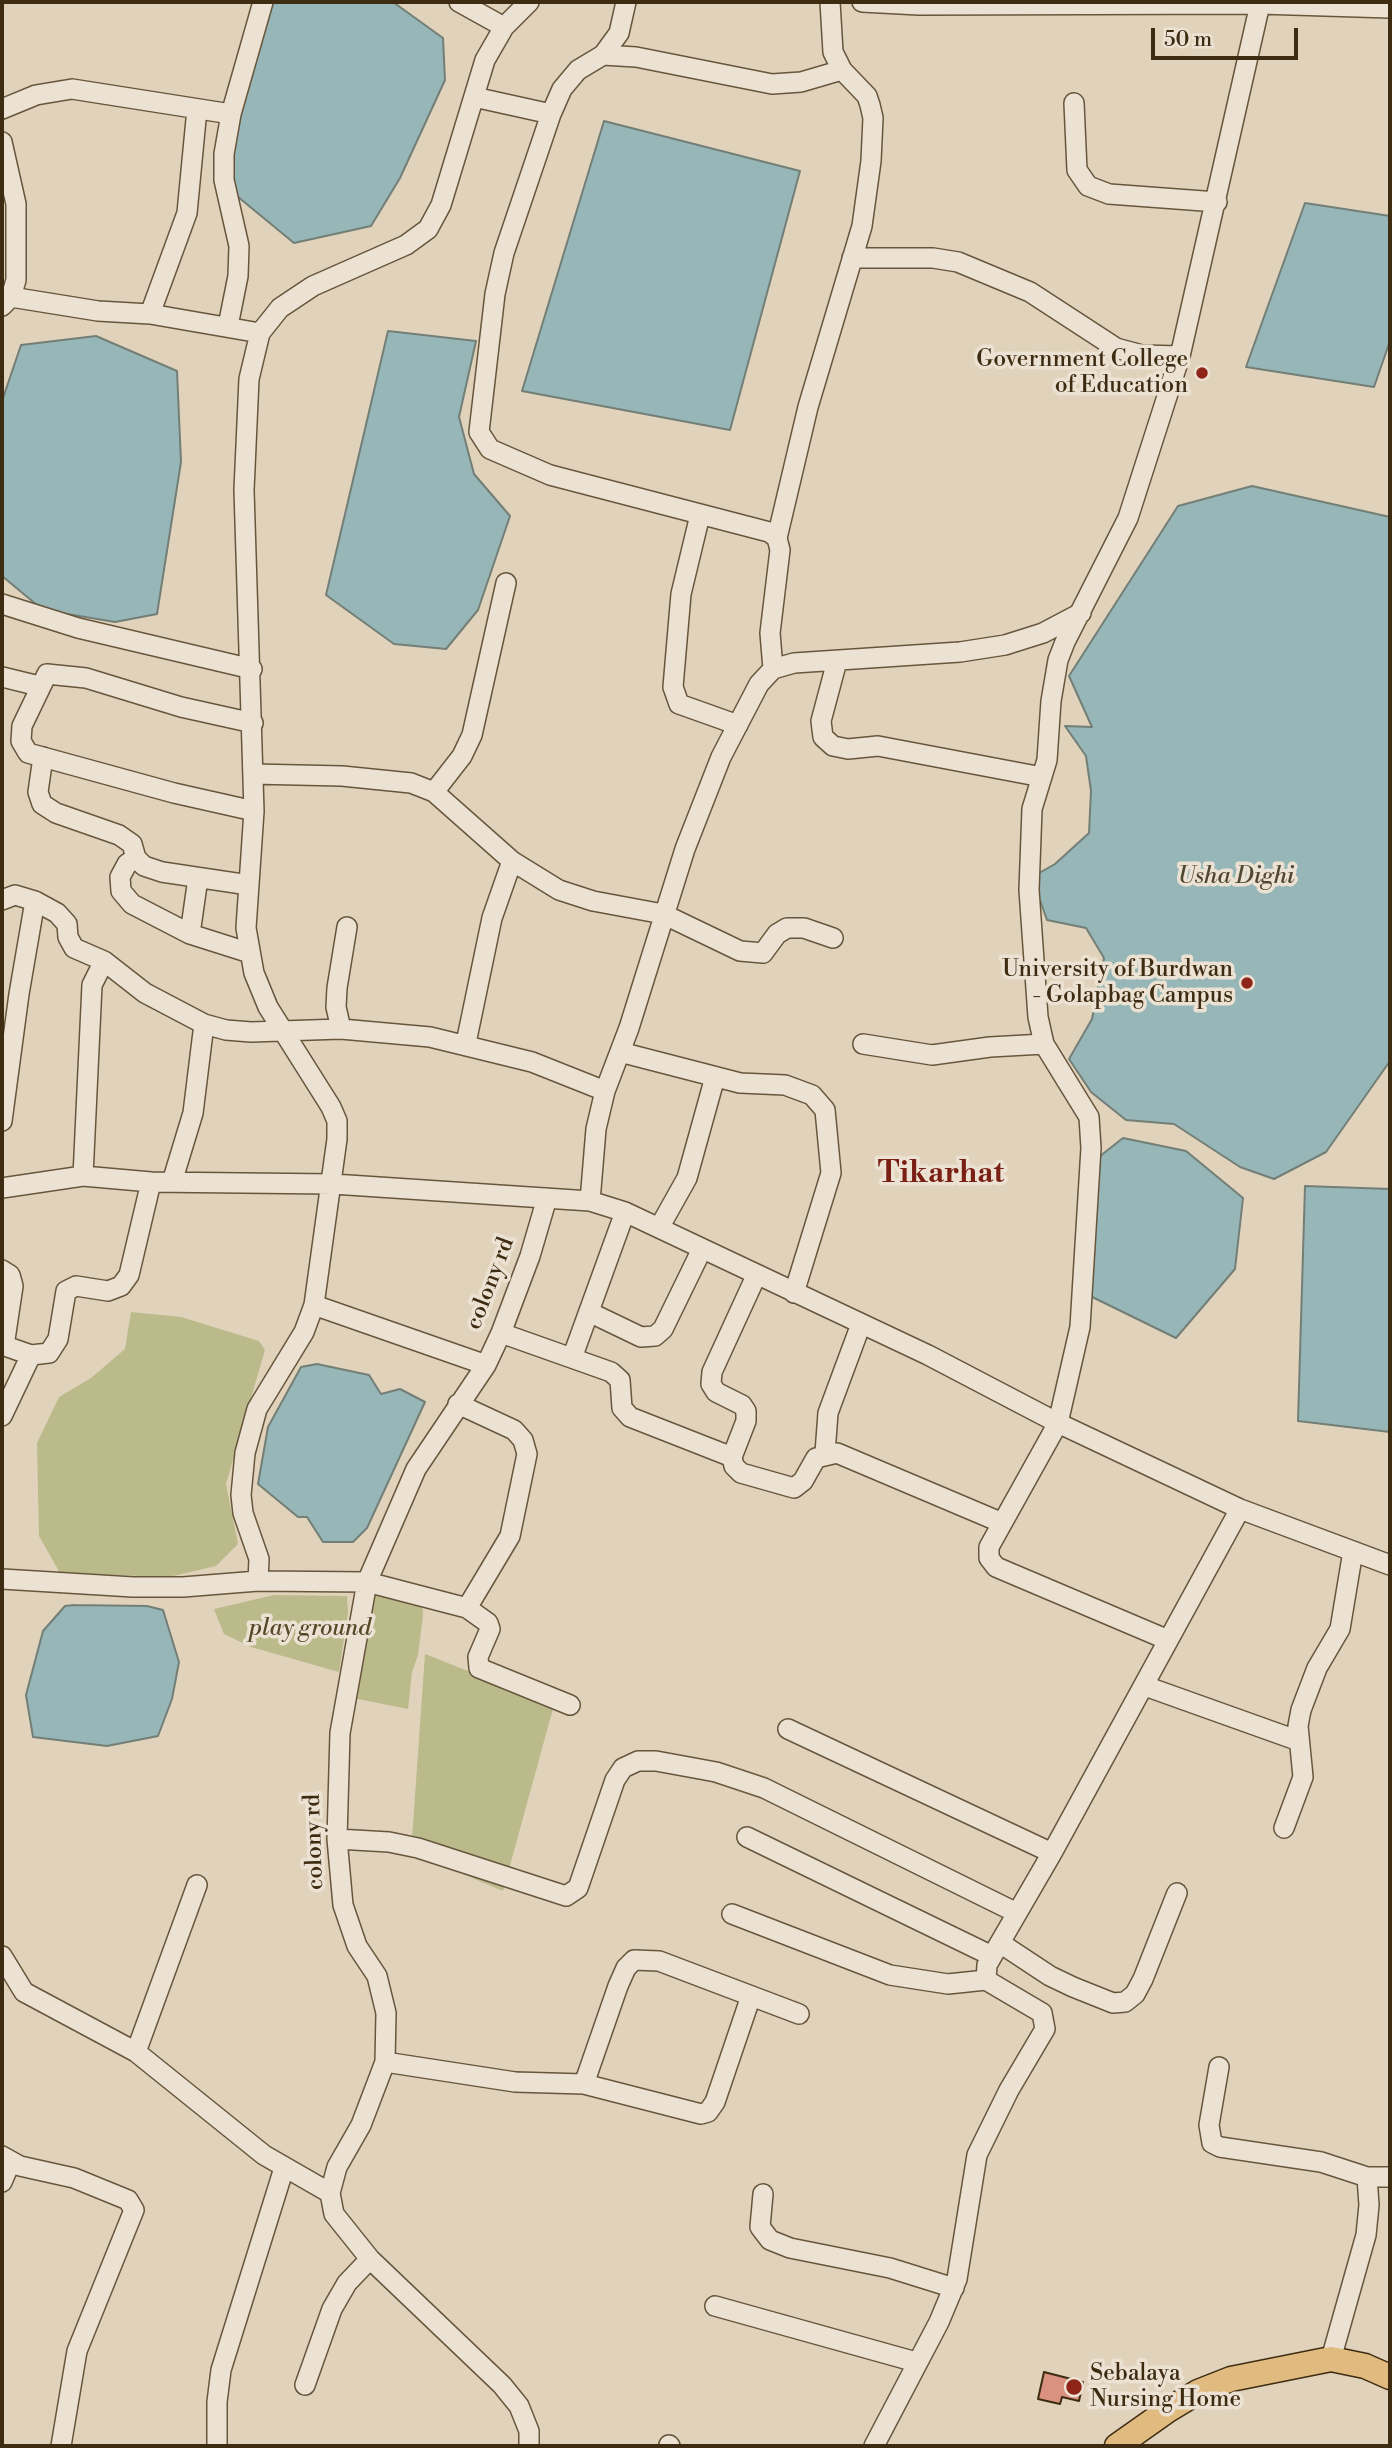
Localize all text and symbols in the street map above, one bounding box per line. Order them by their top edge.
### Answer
scale bar [1154,14,1301,58]
text: 50 m [1164,27,1212,53]
place label: Government College of Education [976,346,1188,400]
marker: Government College of Education [1194,365,1210,381]
water label: Usha Dighi [1177,863,1295,891]
place label: University of Burdwan - Golapbag Campus [1002,956,1233,1010]
marker: University of Burdwan - Golapbag Campus [1239,975,1255,991]
district label: Tikarhat [878,1157,1004,1193]
street label: colony rd [461,1234,521,1334]
park label: play ground [249,1615,371,1643]
street label: colony rd [300,1793,330,1891]
place label: Sebalaya Nursing Home [1090,2360,1241,2414]
marker: Sebalaya Nursing Home [1064,2377,1084,2397]

